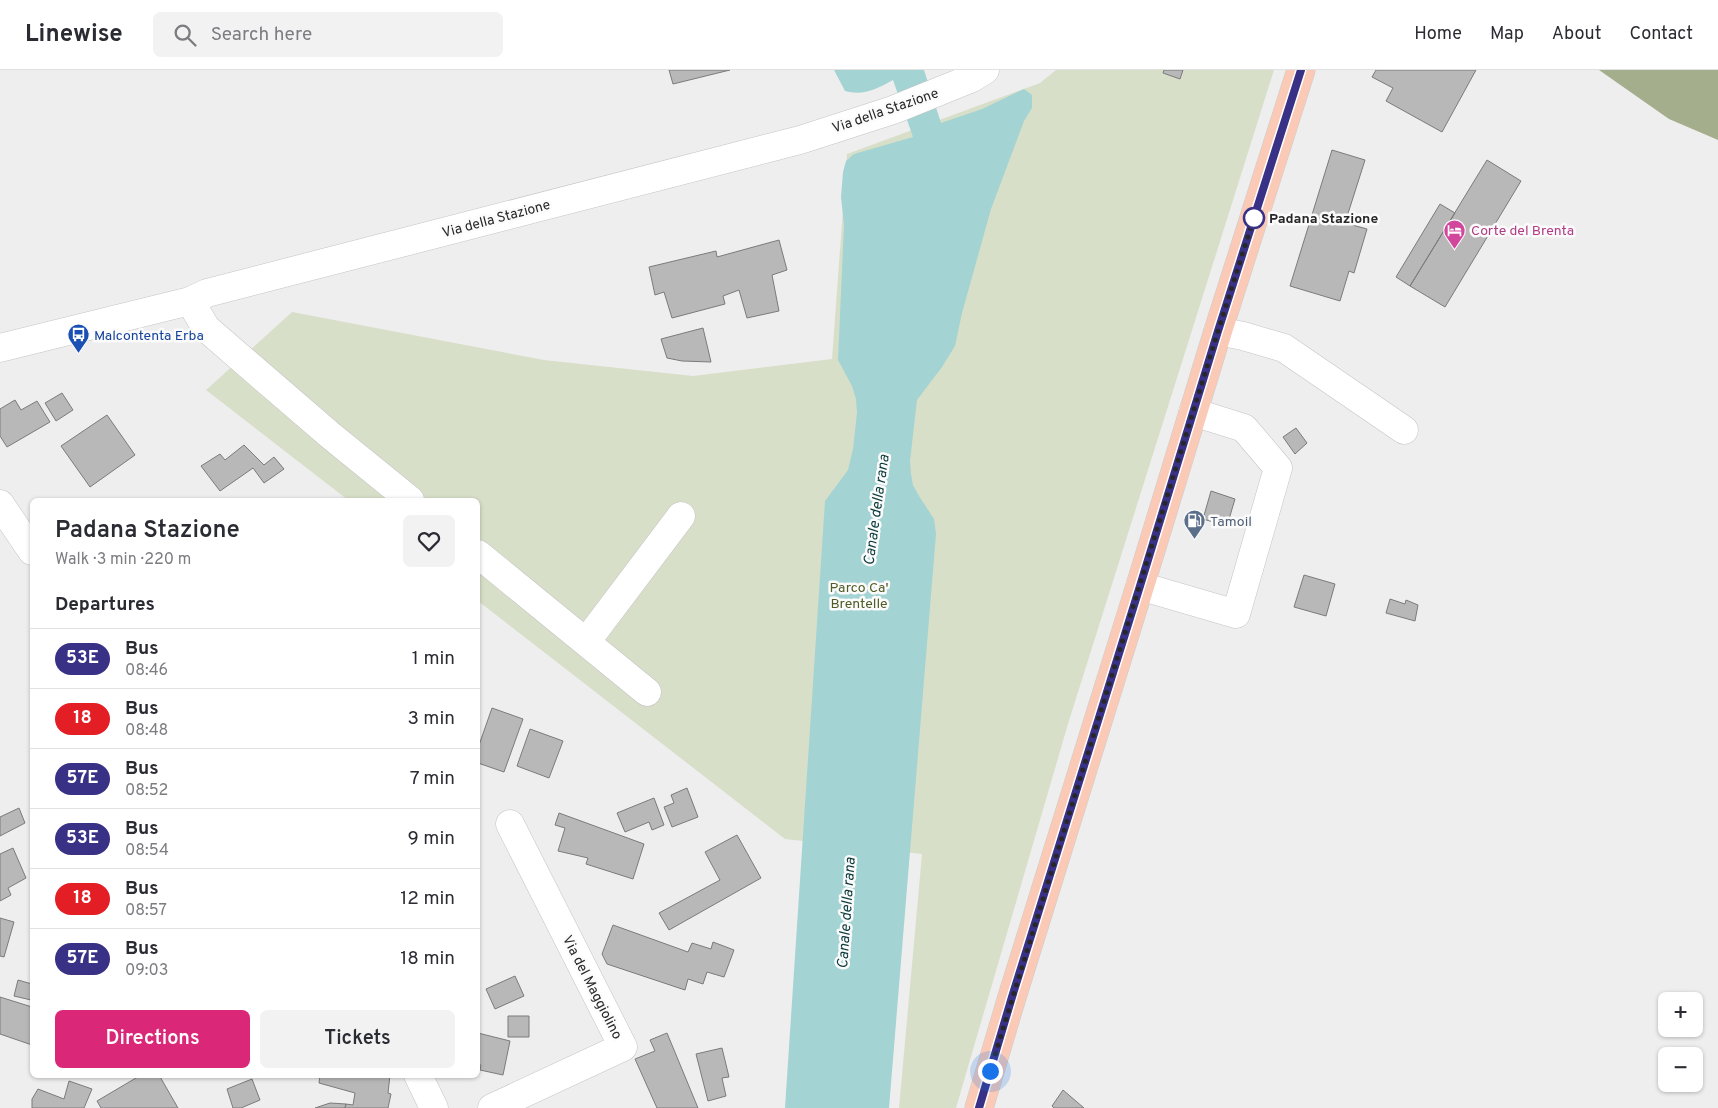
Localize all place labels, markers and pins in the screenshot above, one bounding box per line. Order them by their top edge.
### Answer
marker: Padana Stazione [1243,207,1265,229]
place label: Padana Stazione [1269,211,1378,228]
hotel icon: Corte del Brenta [1443,218,1467,249]
place label: Corte del Brenta [1471,223,1574,240]
bus stop icon: Malcontenta Erba [66,323,90,354]
place label: Malcontenta Erba [94,328,204,345]
fuel station icon: Tamoil [1182,509,1206,540]
place label: Tamoil [1210,514,1252,531]

